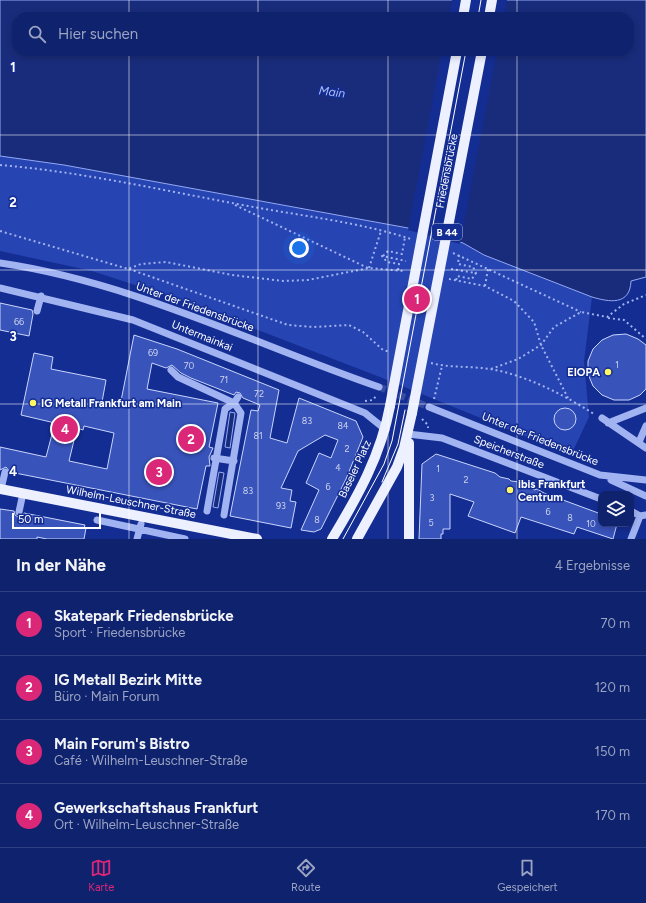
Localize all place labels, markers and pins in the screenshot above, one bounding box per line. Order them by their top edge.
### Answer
pin: 1 [404,284,430,314]
place label: EIOPA [567,366,600,379]
marker: EIOPA [603,367,613,377]
place label: IG Metall Frankfurt am Main [41,397,181,410]
marker: IG Metall Frankfurt am Main [28,398,38,408]
pin: 4 [52,414,78,444]
pin: 2 [178,424,204,454]
pin: 3 [146,457,172,487]
place label: ibis Frankfurt Centrum [518,478,586,504]
marker: ibis Frankfurt Centrum [505,485,515,495]

